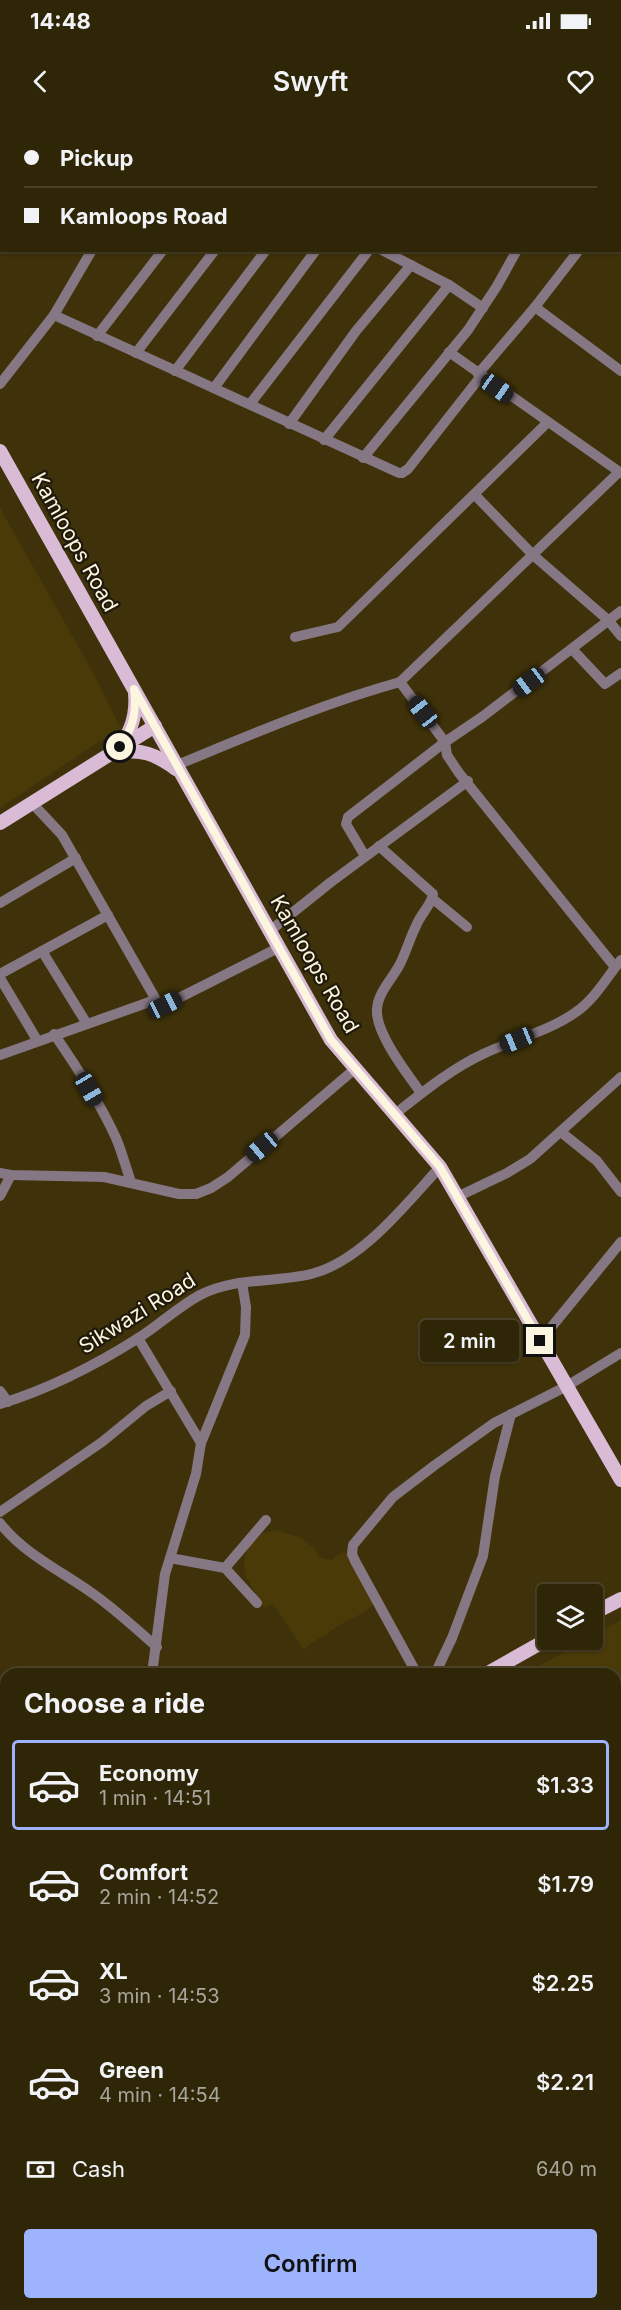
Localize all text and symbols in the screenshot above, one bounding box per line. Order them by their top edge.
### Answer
text: 14:48 [30,8,91,34]
icon: back [24,65,57,98]
text: Swyft [273,65,348,98]
icon: heart [564,65,597,98]
text: Pickup [60,145,134,171]
text: Kamloops Road [60,203,228,229]
car [477,370,517,406]
street label: Kamloops Road [26,468,124,616]
car [509,664,549,700]
car [405,692,441,732]
route start [106,733,133,760]
street label: Kamloops Road [265,891,365,1037]
car [145,989,185,1021]
car [497,1025,537,1055]
car [72,1069,106,1109]
car [242,1129,282,1165]
street label: Sikwazi Road [74,1267,200,1359]
callout: 2 min [420,1320,519,1362]
route end [526,1327,553,1354]
text: 2 min [443,1329,496,1353]
map controls [537,1584,603,1650]
button: layers [537,1584,603,1650]
text: Choose a ride [24,1687,205,1720]
icon: car [27,1758,81,1812]
text: Economy [99,1760,199,1786]
text: $1.33 [536,1772,594,1798]
text: 1 min · 14:51 [99,1786,211,1810]
icon: car [27,1857,81,1911]
text: Comfort [99,1859,188,1885]
text: $1.79 [537,1871,594,1897]
text: 2 min · 14:52 [99,1885,219,1909]
icon: car [27,1956,81,2010]
text: XL [99,1958,128,1984]
text: $2.25 [531,1970,594,1996]
text: 3 min · 14:53 [99,1984,220,2008]
icon: car [27,2055,81,2109]
text: Green [99,2057,164,2083]
text: $2.21 [536,2069,594,2095]
text: 4 min · 14:54 [99,2083,221,2107]
icon: cash [24,2153,57,2186]
text: Cash [72,2156,125,2182]
text: 640 m [536,2157,597,2181]
button: Confirm [24,2229,597,2298]

